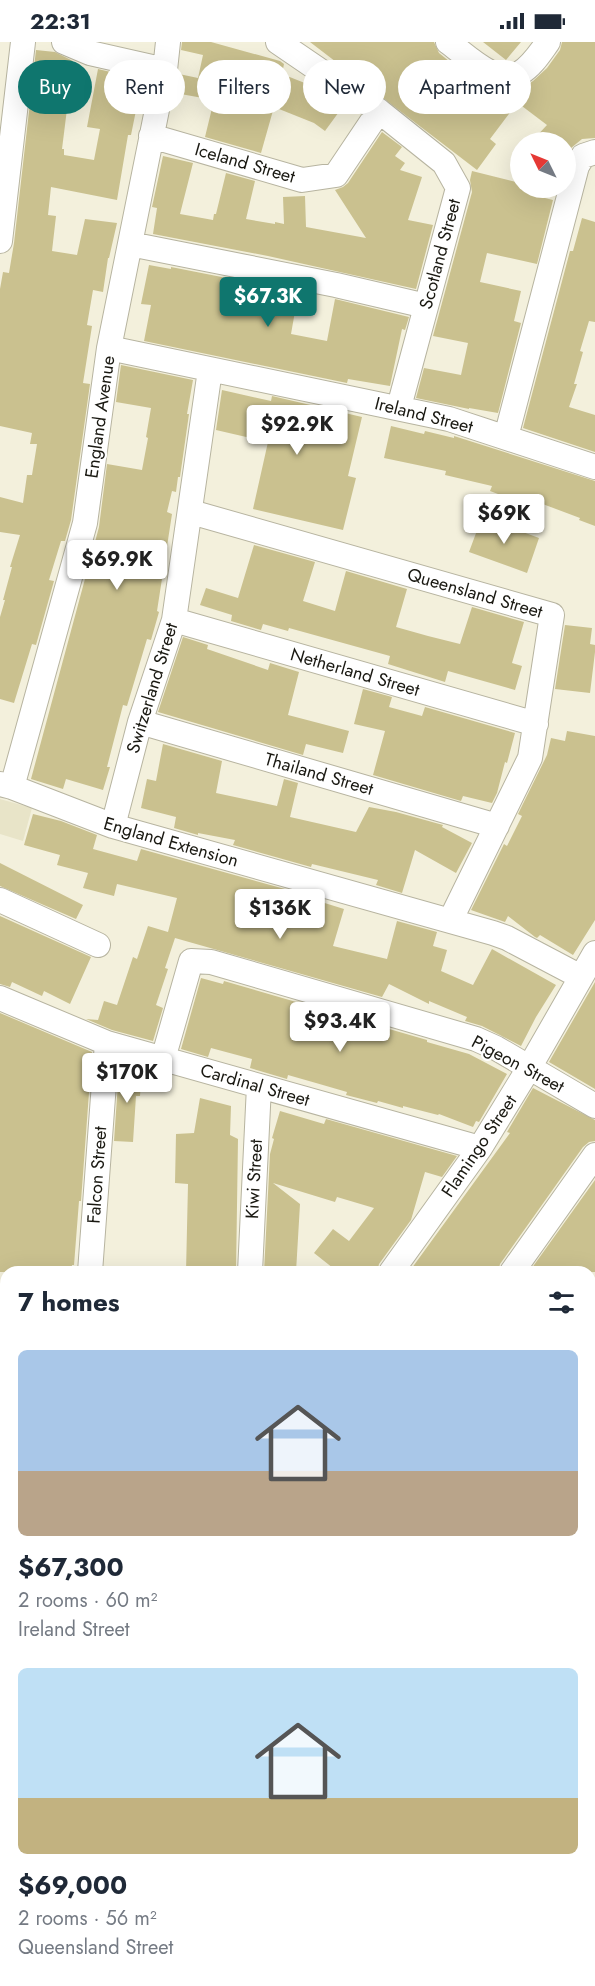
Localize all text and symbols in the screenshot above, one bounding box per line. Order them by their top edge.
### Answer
text: 22:31 [30,5,91,37]
chip: Buy [18,60,92,114]
chip: Rent [104,60,185,114]
chip: Filters [197,60,291,114]
chip: New [303,60,386,114]
chip: Apartment [398,60,531,114]
north arrow [510,132,576,198]
map controls [510,132,576,198]
street label: Iceland Street [192,136,299,190]
street label: Scotland Street [413,195,467,312]
pin: $67.3K [219,277,317,328]
text: $67.3K [234,282,302,311]
street label: England Avenue [79,354,121,480]
street label: Ireland Street [372,390,477,440]
pin: $92.9K [248,405,346,456]
text: $92.9K [261,410,333,439]
pin: $69K [468,494,540,545]
text: $69K [477,499,531,528]
pin: $69.9K [68,540,166,591]
text: $69.9K [81,545,153,574]
street label: Queensland Street [404,561,546,625]
street label: Switzerland Street [120,619,184,757]
street label: Netherland Street [287,641,423,703]
street label: Thailand Street [262,746,377,802]
street label: England Extension [100,810,242,874]
pin: $136K [238,889,322,940]
text: $136K [249,894,311,923]
pin: $93.4K [291,1002,389,1053]
text: $93.4K [304,1007,376,1036]
street label: Pigeon Street [467,1029,570,1100]
pin: $170K [85,1053,169,1104]
street label: Cardinal Street [197,1057,313,1113]
text: $170K [96,1058,158,1087]
street label: Flamingo Street [435,1089,523,1202]
street label: Falcon Street [81,1125,113,1225]
street label: Kiwi Street [239,1138,269,1220]
text: 7 homes [18,1283,120,1321]
icon: filters [545,1286,578,1319]
icon: home [244,1389,352,1497]
text: $67,300 [18,1548,124,1586]
text: 2 rooms · 60 m² [18,1586,157,1615]
text: Ireland Street [18,1615,130,1644]
icon: home [244,1707,352,1815]
text: $69,000 [18,1866,127,1904]
text: 2 rooms · 56 m² [18,1904,157,1933]
text: Queensland Street [18,1933,173,1962]

